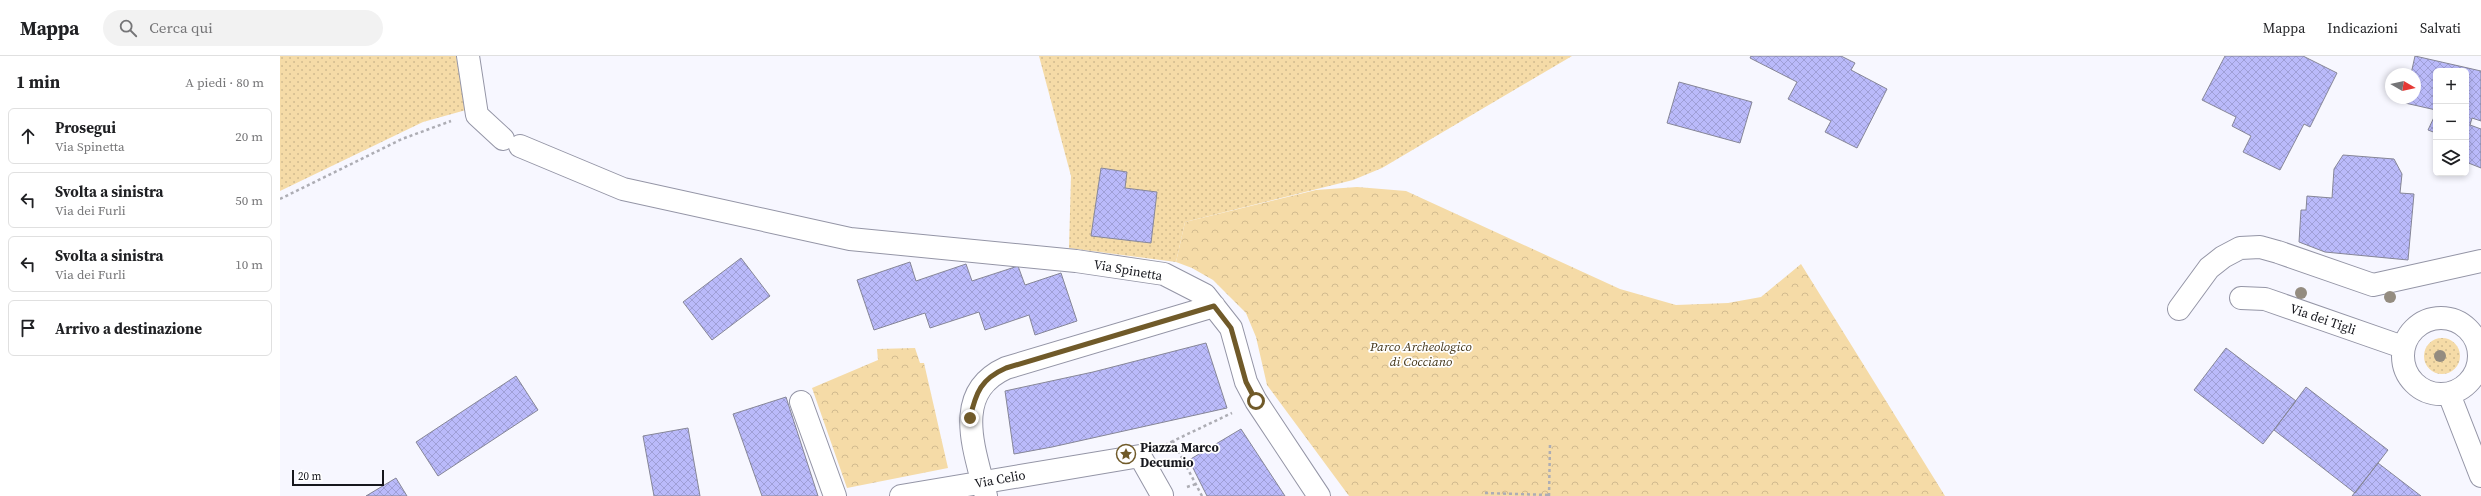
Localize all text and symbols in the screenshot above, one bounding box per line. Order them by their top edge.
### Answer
search box [103,10,383,46]
text: Mappa [20,15,79,41]
icon: search [117,17,139,39]
text: Cerca qui [149,17,213,38]
text: Mappa [2263,18,2305,38]
text: Indicazioni [2327,18,2398,38]
text: Salvati [2420,18,2461,38]
north arrow [2385,68,2421,104]
map controls [2433,68,2469,176]
button: + [2433,68,2469,104]
text: 1 min [16,70,60,94]
text: A piedi · 80 m [185,74,264,91]
button: − [2433,104,2469,140]
text: Prosegui [55,117,116,138]
icon: ahead [17,125,39,147]
text: 20 m [235,128,263,145]
text: Via Spinetta [55,138,125,155]
button: layers [2433,140,2469,176]
text: Svolta a sinistra [55,181,164,202]
icon: left [17,189,39,211]
text: 50 m [235,192,263,209]
text: Via dei Furli [55,202,126,219]
text: Svolta a sinistra [55,245,164,266]
icon: left [17,253,39,275]
text: 10 m [235,256,263,273]
street label: Via Spinetta [1092,256,1164,284]
text: Via dei Furli [55,266,126,283]
street label: Via dei Tigli [2288,300,2358,338]
icon: arrive [17,317,39,339]
text: Arrivo a destinazione [55,318,202,339]
park label: Parco Archeologico di Cocciano [1369,338,1472,370]
route start [1247,392,1265,410]
route end [961,409,979,427]
place label: Piazza Marco Decumio [1140,439,1219,471]
place icon: Piazza Marco Decumio [1115,443,1137,465]
street label: Via Celio [973,466,1027,492]
scale bar [292,468,384,487]
text: 20 m [298,469,321,484]

